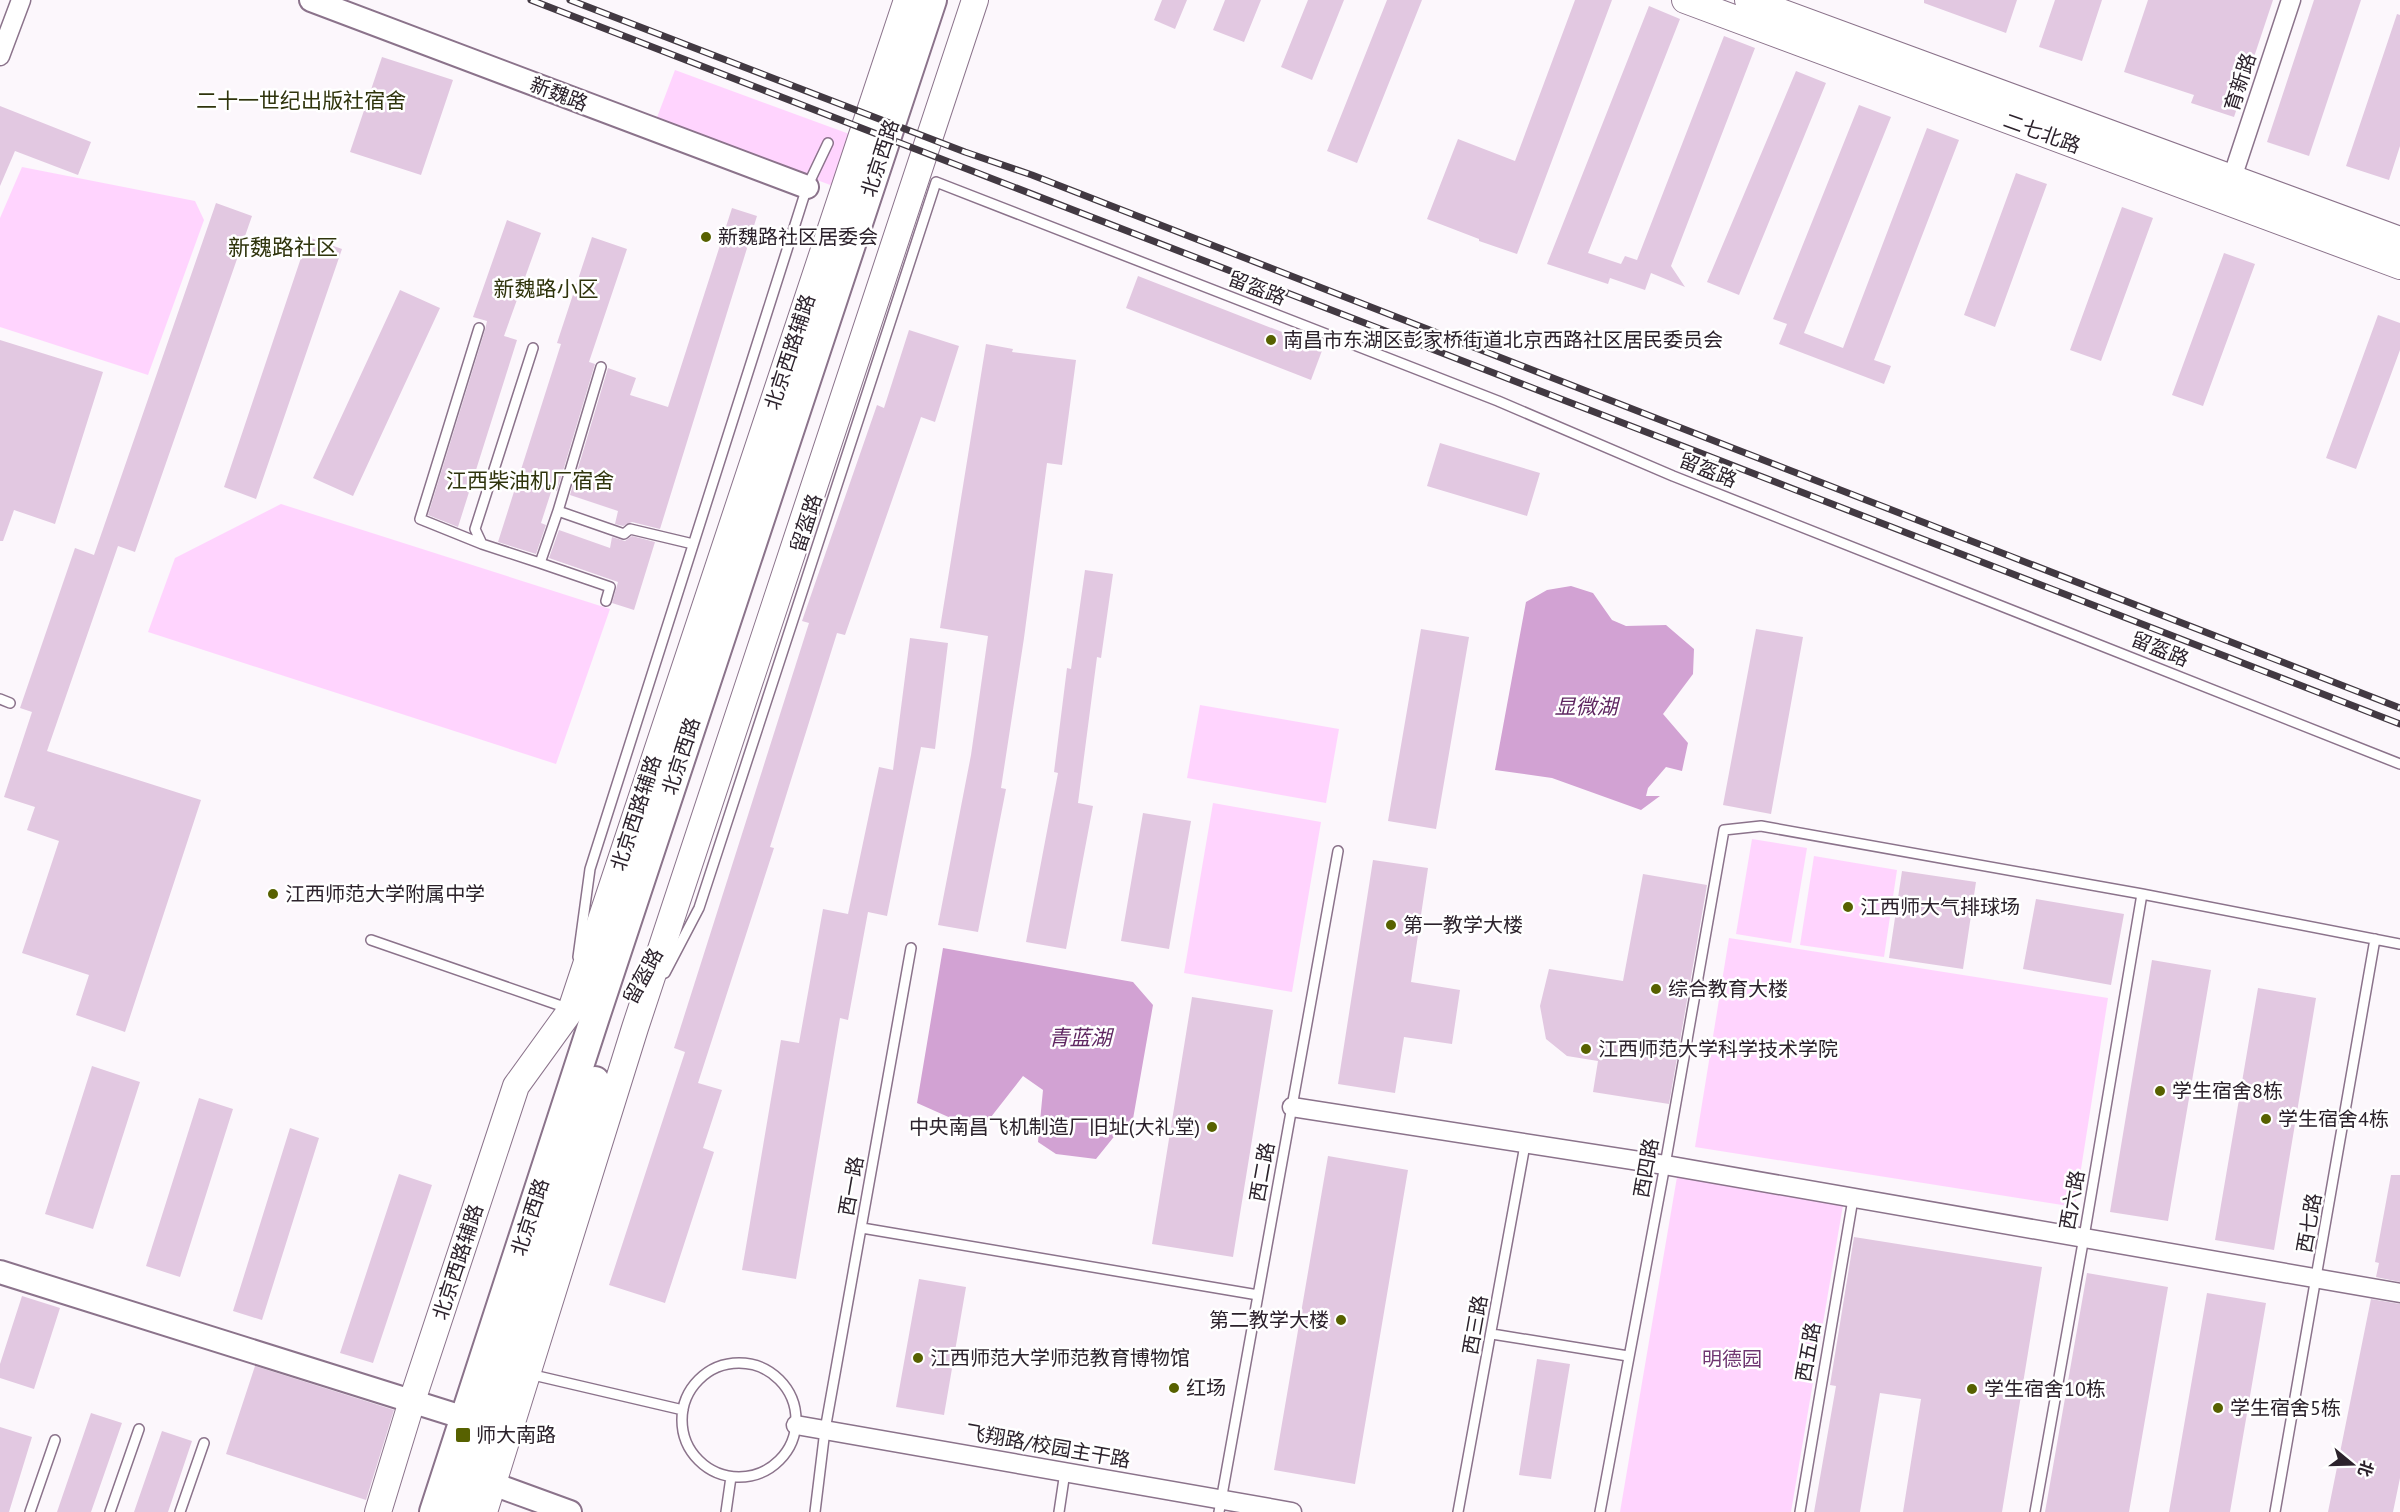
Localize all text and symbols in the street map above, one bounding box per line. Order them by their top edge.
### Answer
street label: 育新路 [2218,49,2262,115]
street label: 新魏路 [526,71,592,117]
district label: 二十一世纪出版社宿舍 [196,87,406,114]
street label: 二七北路 [2000,107,2084,159]
street label: 北京西路 [855,116,905,200]
place label: 新魏路社区居委会 [718,224,878,250]
marker: 新魏路社区居委会 [699,230,713,244]
district label: 新魏路社区 [228,233,338,261]
street label: 留盔路 [1224,265,1290,311]
district label: 新魏路小区 [494,275,599,302]
street label: 北京西路辅路 [759,291,821,413]
place label: 南昌市东湖区彭家桥街道北京西路社区居民委员会 [1283,327,1723,353]
marker: 南昌市东湖区彭家桥街道北京西路社区居民委员会 [1264,333,1278,347]
street label: 留盔路 [1675,447,1741,493]
district label: 江西柴油机厂宿舍 [446,467,614,494]
street label: 留盔路 [784,490,828,556]
street label: 留盔路 [2127,626,2193,672]
water label: 显微湖 [1555,693,1620,720]
street label: 北京西路 [656,714,706,798]
street label: 北京西路辅路 [605,752,667,874]
place label: 江西师范大学附属中学 [285,881,485,907]
marker: 江西师范大学附属中学 [266,887,280,901]
place label: 江西师大气排球场 [1860,894,2020,920]
marker: 江西师大气排球场 [1841,900,1855,914]
place label: 第一教学大楼 [1403,912,1523,938]
marker: 第一教学大楼 [1384,918,1398,932]
street label: 留盔路 [617,943,669,1009]
place label: 综合教育大楼 [1668,976,1788,1002]
marker: 综合教育大楼 [1649,982,1663,996]
water label: 青蓝湖 [1049,1024,1114,1051]
place label: 江西师范大学科学技术学院 [1598,1036,1838,1062]
marker: 江西师范大学科学技术学院 [1579,1042,1593,1056]
place label: 学生宿舍8栋 [2172,1078,2283,1104]
marker: 学生宿舍8栋 [2153,1084,2167,1098]
place label: 学生宿舍4栋 [2278,1106,2389,1132]
marker: 学生宿舍4栋 [2259,1112,2273,1126]
place label: 中央南昌飞机制造厂旧址(大礼堂) [909,1114,1200,1140]
marker: 中央南昌飞机制造厂旧址(大礼堂) [1205,1120,1219,1134]
street label: 西四路 [1628,1136,1664,1200]
street label: 西二路 [1244,1140,1280,1204]
street label: 西一路 [833,1154,869,1218]
street label: 西六路 [2054,1168,2090,1232]
street label: 北京西路 [505,1175,555,1259]
street label: 西七路 [2291,1191,2327,1255]
street label: 北京西路辅路 [427,1201,489,1323]
street label: 西三路 [1457,1293,1493,1357]
place label: 第二教学大楼 [1209,1307,1329,1333]
marker: 第二教学大楼 [1334,1313,1348,1327]
street label: 西五路 [1790,1320,1826,1384]
place label: 江西师范大学师范教育博物馆 [930,1345,1190,1371]
park label: 明德园 [1702,1346,1762,1372]
marker: 江西师范大学师范教育博物馆 [911,1351,925,1365]
place label: 红场 [1186,1375,1226,1401]
place label: 学生宿舍10栋 [1984,1376,2106,1402]
marker: 红场 [1167,1381,1181,1395]
marker: 学生宿舍10栋 [1965,1382,1979,1396]
place label: 学生宿舍5栋 [2230,1395,2341,1421]
marker: 学生宿舍5栋 [2211,1401,2225,1415]
street label: 飞翔路/校园主干路 [963,1419,1133,1473]
place label: 师大南路 [476,1422,556,1448]
marker: 师大南路 [454,1426,472,1444]
north arrow [2322,1434,2382,1494]
text: 北 [2354,1458,2378,1480]

